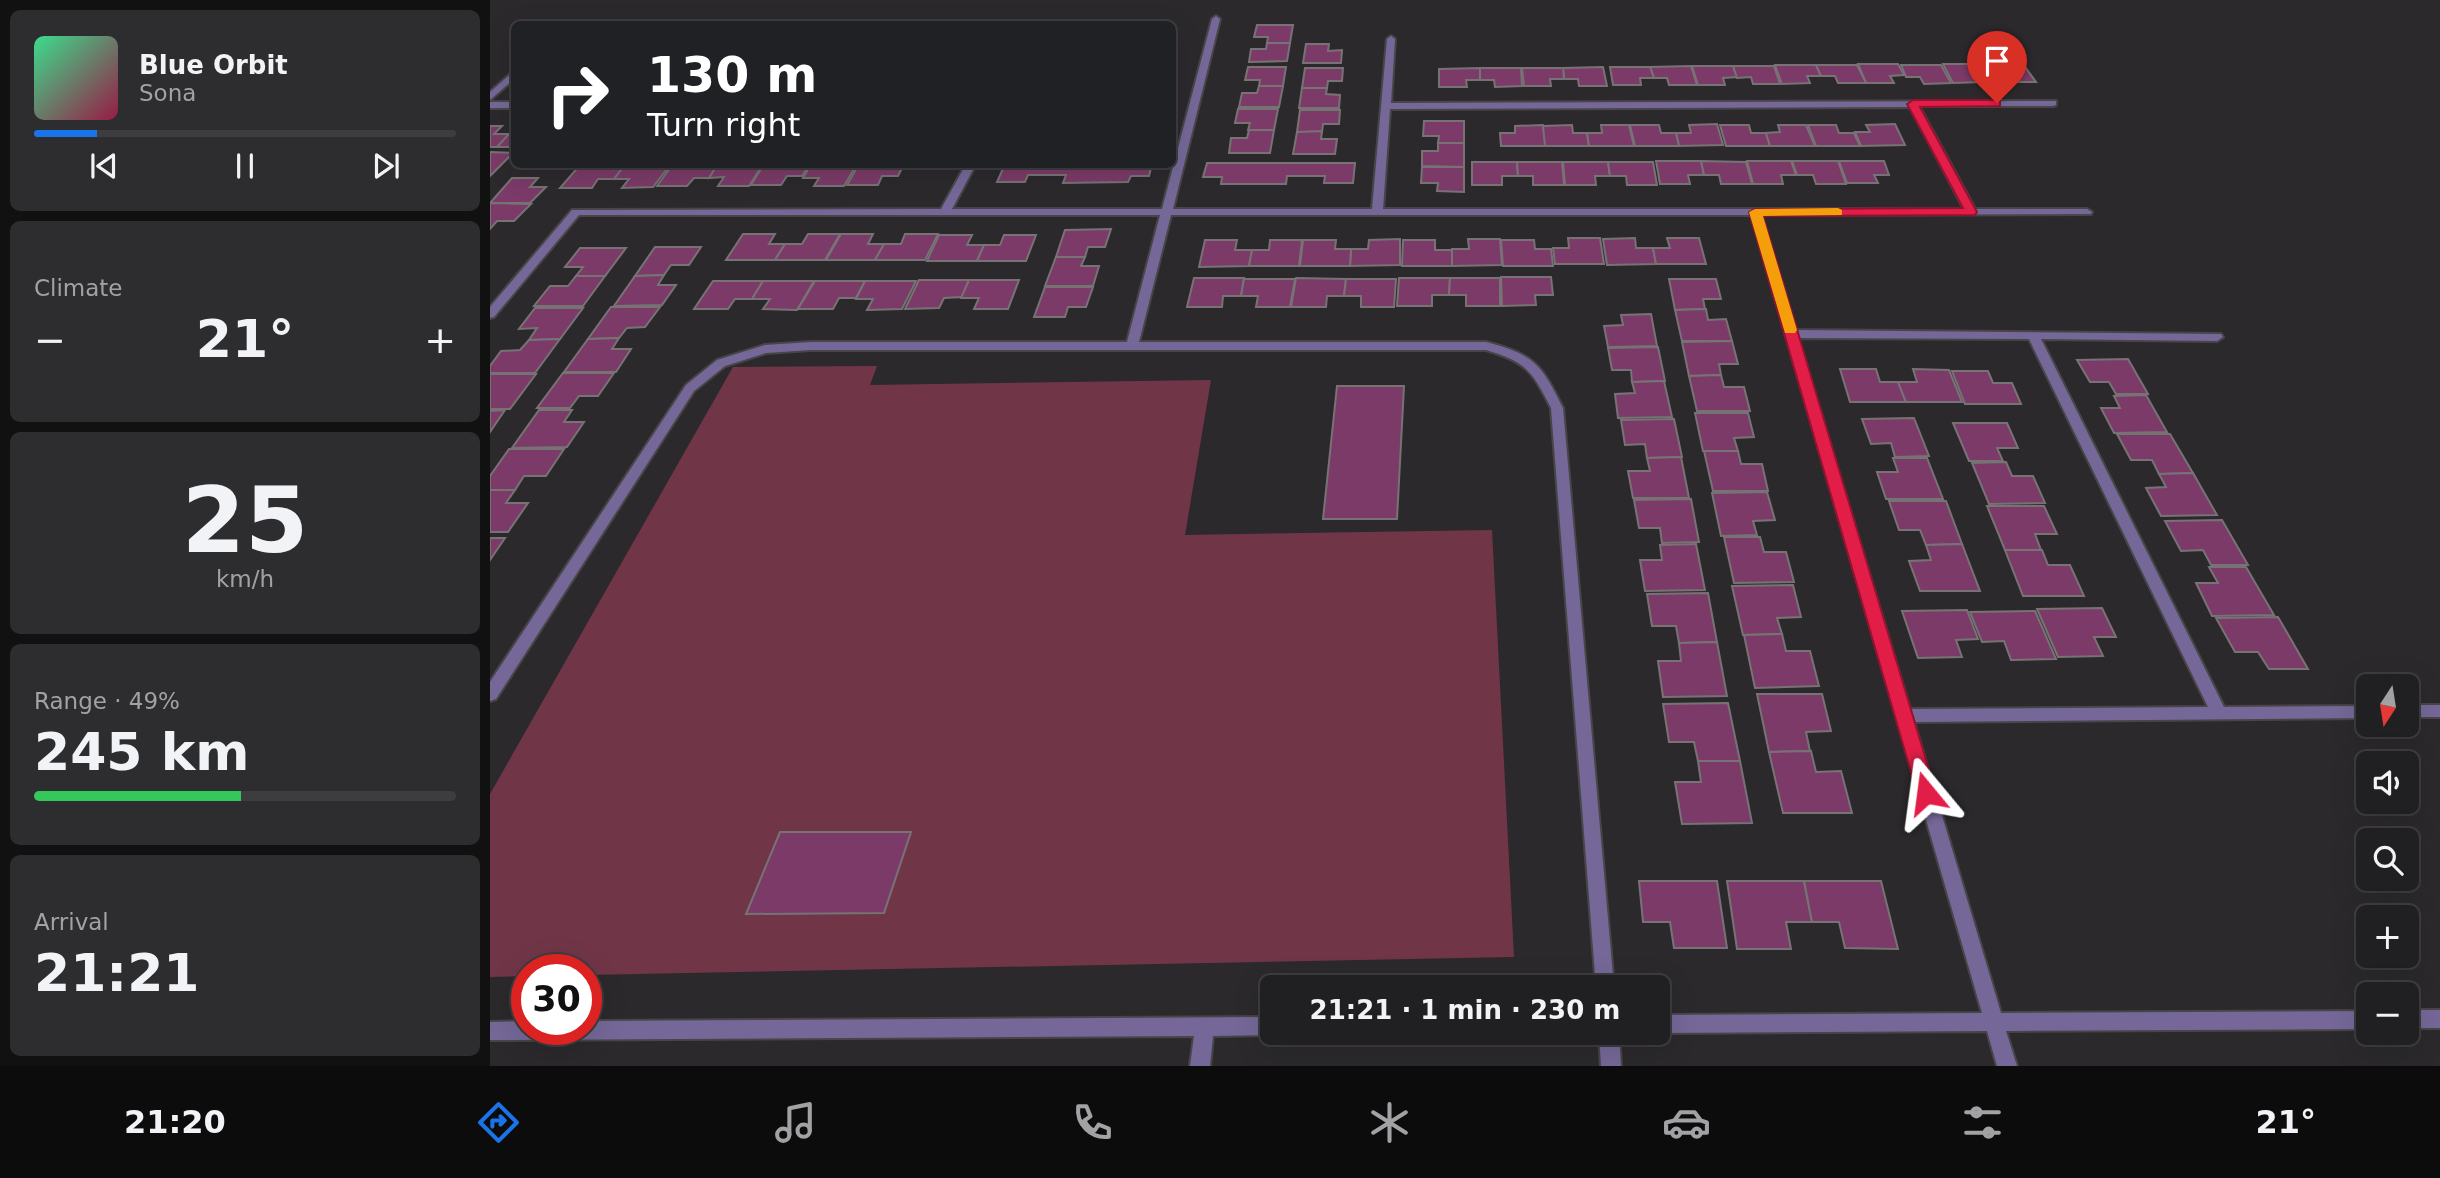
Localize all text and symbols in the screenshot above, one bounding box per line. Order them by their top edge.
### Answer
pin [1967,31,2027,103]
icon: arrive [1978,42,2016,80]
text: 130 m [647,47,817,104]
icon: right [532,49,623,140]
text: Blue Orbit [139,50,288,80]
text: Sona [139,80,196,106]
text: Turn right [647,106,800,144]
icon: previous [85,147,123,185]
icon: pause [226,147,264,185]
icon: next [367,147,405,185]
text: Climate [34,275,123,301]
text: 21° [196,309,294,369]
text: − [34,318,66,362]
text: + [424,318,456,362]
text: 25 [182,468,308,573]
text: km/h [216,566,274,592]
north arrow [2356,674,2418,737]
map controls [2356,674,2419,1045]
text: Range · 49% [34,688,180,714]
text: 245 km [34,722,249,782]
button: sound [2356,751,2419,814]
position arrow [1889,756,1963,830]
button: search [2356,828,2419,891]
button: + [2356,905,2419,968]
text: Arrival [34,909,109,935]
text: 21:21 [34,943,200,1003]
speed limit sign: 30 [511,954,602,1045]
button: − [2356,982,2419,1045]
text: 21:21 · 1 min · 230 m [1310,995,1620,1025]
icon: directions [474,1098,523,1147]
icon: music [771,1098,820,1147]
icon: phone [1068,1098,1117,1147]
icon: climate [1365,1098,1414,1147]
icon: car [1662,1098,1711,1147]
icon: filters [1958,1098,2007,1147]
text: 21:20 [124,1103,226,1141]
text: 21° [2255,1103,2316,1141]

